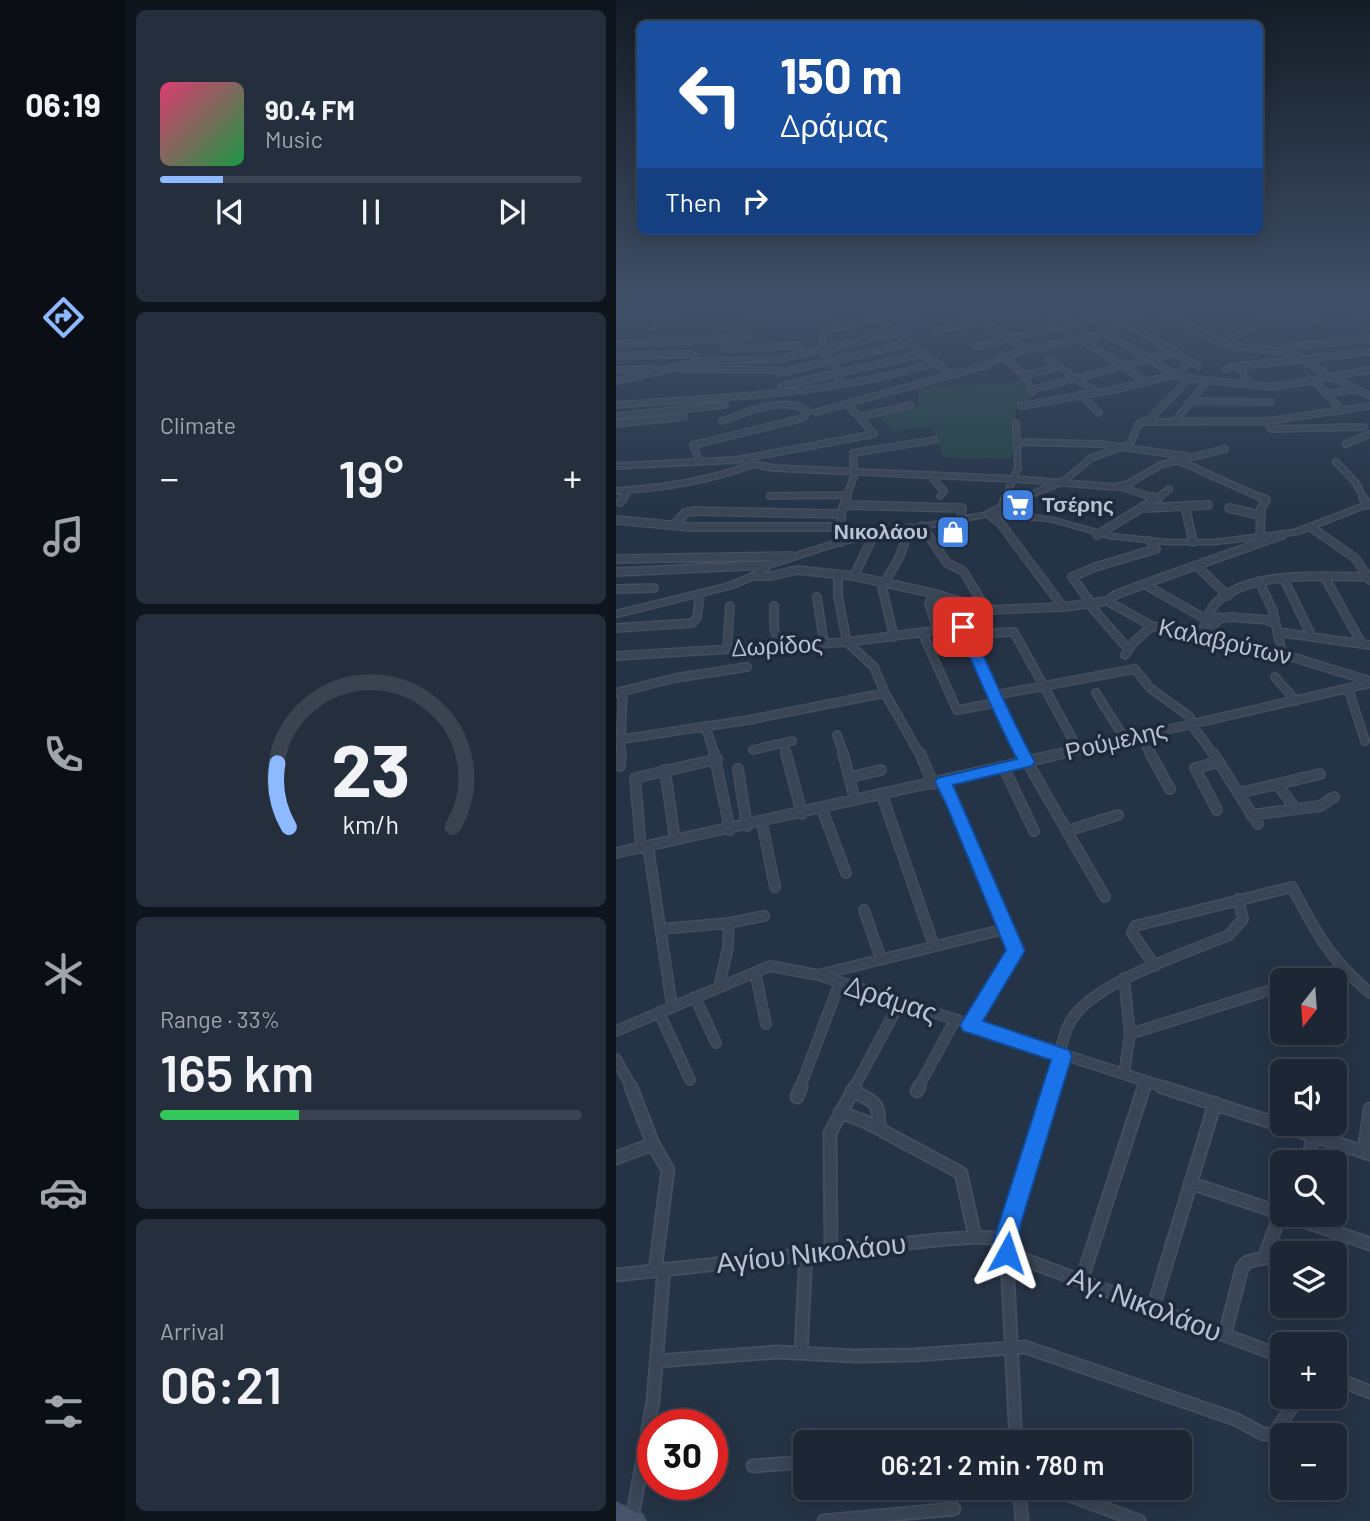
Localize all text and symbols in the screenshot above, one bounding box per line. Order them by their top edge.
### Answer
text: 150 m [780,45,902,104]
icon: left [665,49,756,140]
text: 06:19 [25,85,101,123]
text: 90.4 FM [265,94,355,125]
text: Δράμας [780,105,889,143]
text: Music [265,125,323,153]
icon: right [736,182,774,220]
text: Then [665,186,722,217]
icon: previous [211,193,249,231]
icon: pause [352,193,390,231]
icon: next [493,193,531,231]
icon: directions [39,293,88,342]
text: Climate [160,411,236,439]
text: 19° [338,446,404,508]
text: − [160,454,179,500]
text: + [563,454,582,500]
supermarket icon: Τσέρης [999,486,1037,524]
place label: Τσέρης [1042,491,1114,517]
icon: music [39,512,88,561]
shop icon: Νικολάου [934,513,972,551]
place label: Νικολάου [834,518,928,543]
pin [933,597,993,657]
icon: arrive [944,608,982,646]
street label: Καλαβρύτων [1156,611,1295,670]
street label: Δωρίδος [731,628,823,661]
street label: Ρούμελης [1062,714,1169,765]
text: 23 [331,724,411,812]
icon: phone [39,730,88,779]
text: km/h [343,808,399,838]
icon: climate [39,949,88,998]
street label: Δράμας [841,967,942,1029]
north arrow [1270,968,1348,1045]
map controls [1270,968,1347,1500]
text: Range · 33% [160,1005,280,1033]
text: 165 km [160,1040,314,1102]
button: sound [1270,1059,1347,1136]
button: search [1270,1150,1347,1227]
icon: car [39,1168,88,1217]
position arrow [970,1216,1044,1290]
street label: Αγίου Νικολάου [714,1225,907,1279]
button: layers [1270,1241,1347,1318]
street label: Αγ. Νικολάου [1064,1258,1227,1348]
text: Arrival [160,1317,224,1345]
button: + [1270,1332,1347,1409]
text: 06:21 [160,1352,282,1414]
icon: filters [39,1387,88,1436]
speed limit sign: 30 [637,1409,728,1500]
button: − [1270,1423,1347,1500]
text: 06:21 · 2 min · 780 m [881,1449,1104,1480]

